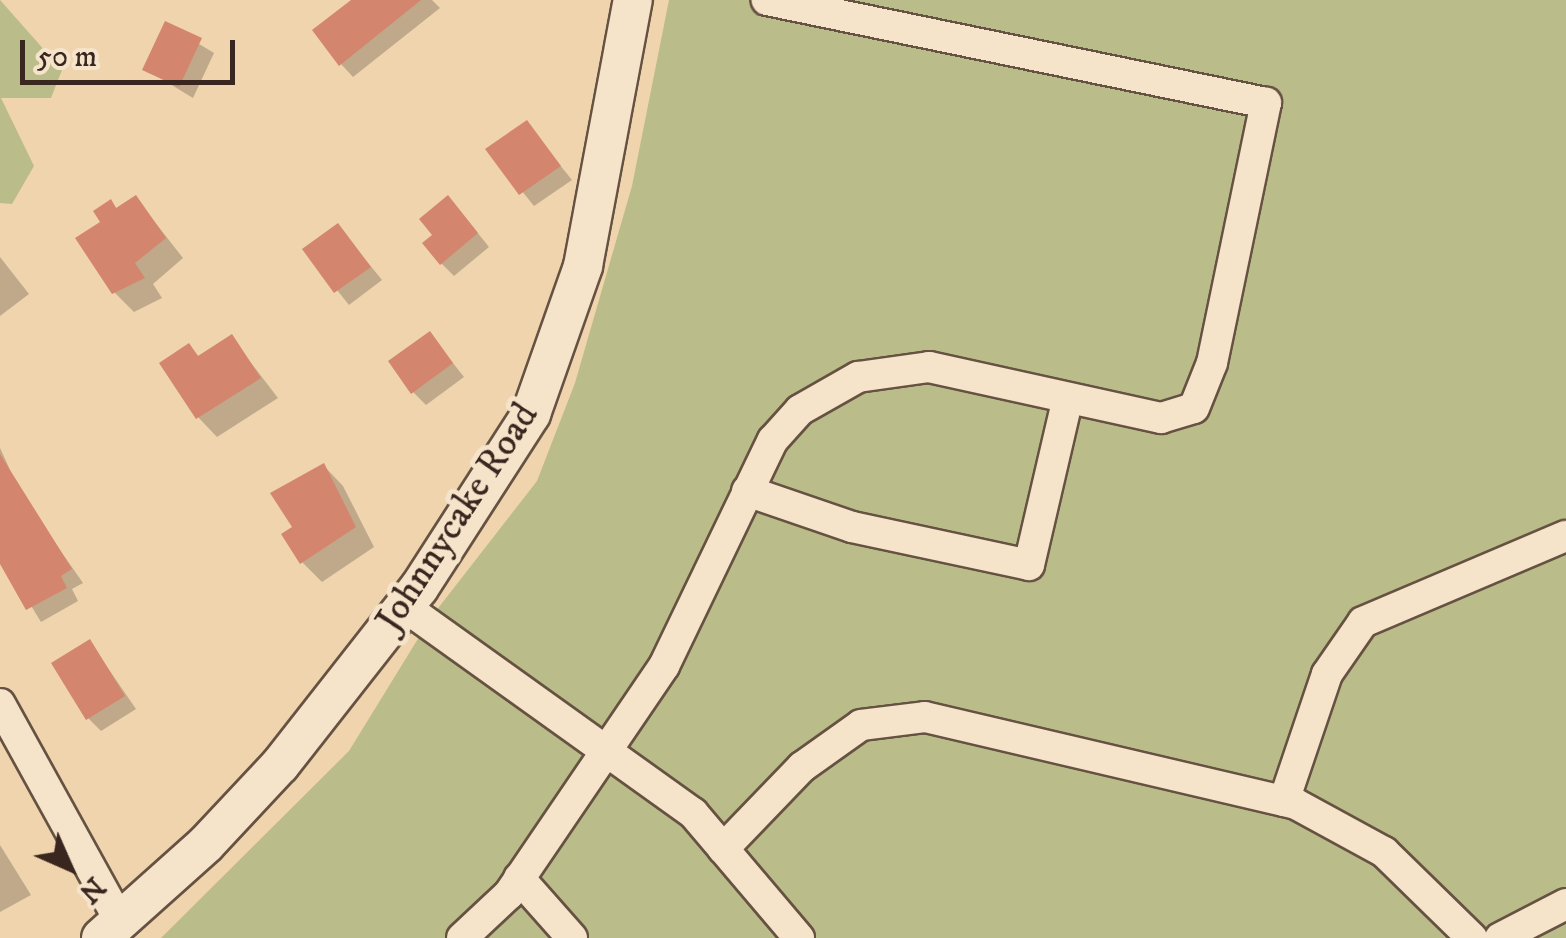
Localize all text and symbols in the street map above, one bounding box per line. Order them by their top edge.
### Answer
scale bar [25,20,240,82]
text: 50 m [37,39,97,76]
street label: Johnnycake Road [367,395,549,641]
north arrow [20,818,120,918]
text: N [71,869,112,910]

